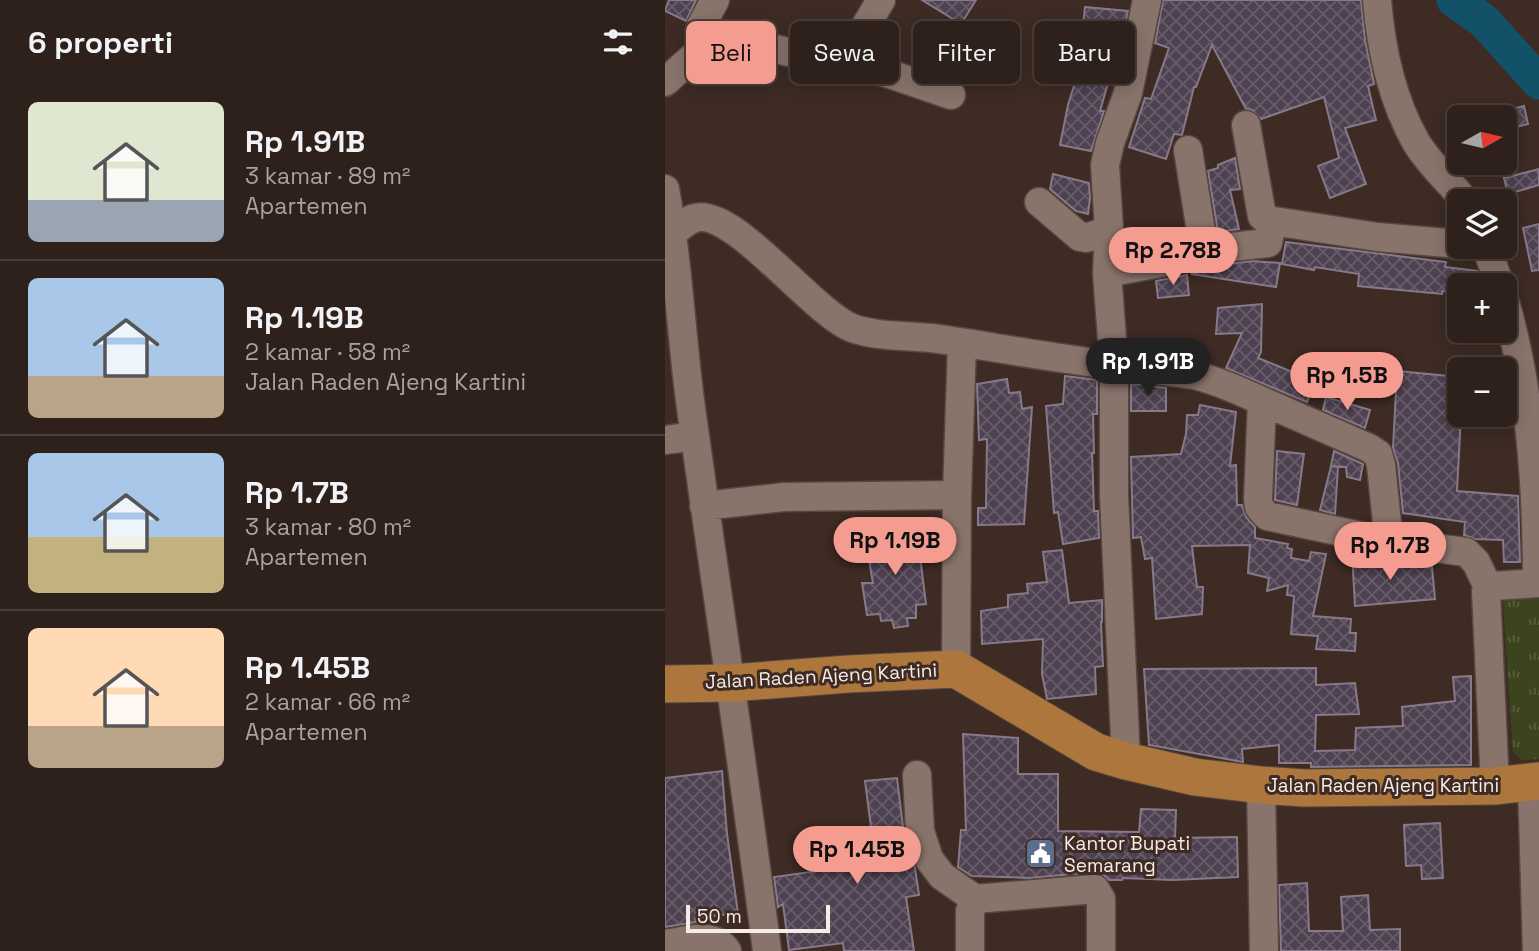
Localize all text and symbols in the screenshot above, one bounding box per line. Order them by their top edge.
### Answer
chip: Beli [686,21,776,84]
chip: Sewa [790,21,899,84]
chip: Filter [913,21,1020,84]
chip: Baru [1034,21,1135,84]
text: 6 properti [28,23,173,62]
icon: filters [599,23,637,61]
north arrow [1447,105,1517,175]
map controls [1447,105,1517,427]
text: Rp 1.91B [245,122,365,161]
icon: home [84,130,168,214]
text: 3 kamar · 89 m² [245,161,410,191]
button: layers [1447,189,1517,259]
text: Apartemen [245,191,367,221]
pin: Rp 2.78B [1101,228,1245,287]
text: Rp 2.78B [1125,235,1221,265]
button: + [1447,273,1517,343]
text: Rp 1.19B [245,298,364,337]
icon: home [84,306,168,390]
text: 2 kamar · 58 m² [245,337,410,367]
pin: Rp 1.91B [1076,338,1220,398]
text: Rp 1.91B [1102,346,1194,376]
pin: Rp 1.5B [1282,352,1412,412]
button: − [1447,357,1517,427]
text: Rp 1.5B [1306,360,1388,390]
text: Jalan Raden Ajeng Kartini [245,367,526,397]
text: Rp 1.7B [245,473,349,512]
icon: home [84,481,168,565]
text: 3 kamar · 80 m² [245,512,411,542]
pin: Rp 1.19B [823,518,967,577]
pin: Rp 1.7B [1325,522,1455,582]
text: Rp 1.19B [850,525,941,555]
text: Rp 1.7B [1350,530,1430,560]
text: Apartemen [245,542,367,572]
text: Rp 1.45B [245,648,370,687]
icon: home [84,656,168,740]
street label: Jalan Raden Ajeng Kartini [704,657,938,695]
text: 2 kamar · 66 m² [245,687,410,717]
text: Apartemen [245,717,367,747]
street label: Jalan Raden Ajeng Kartini [1267,773,1499,798]
pin: Rp 1.45B [785,826,929,886]
place label: Kantor Bupati Semarang [1064,831,1190,878]
text: Rp 1.45B [809,834,905,864]
public building icon: Kantor Bupati Semarang [1024,837,1058,871]
scale bar [686,902,829,934]
text: 50 m [697,904,742,929]

